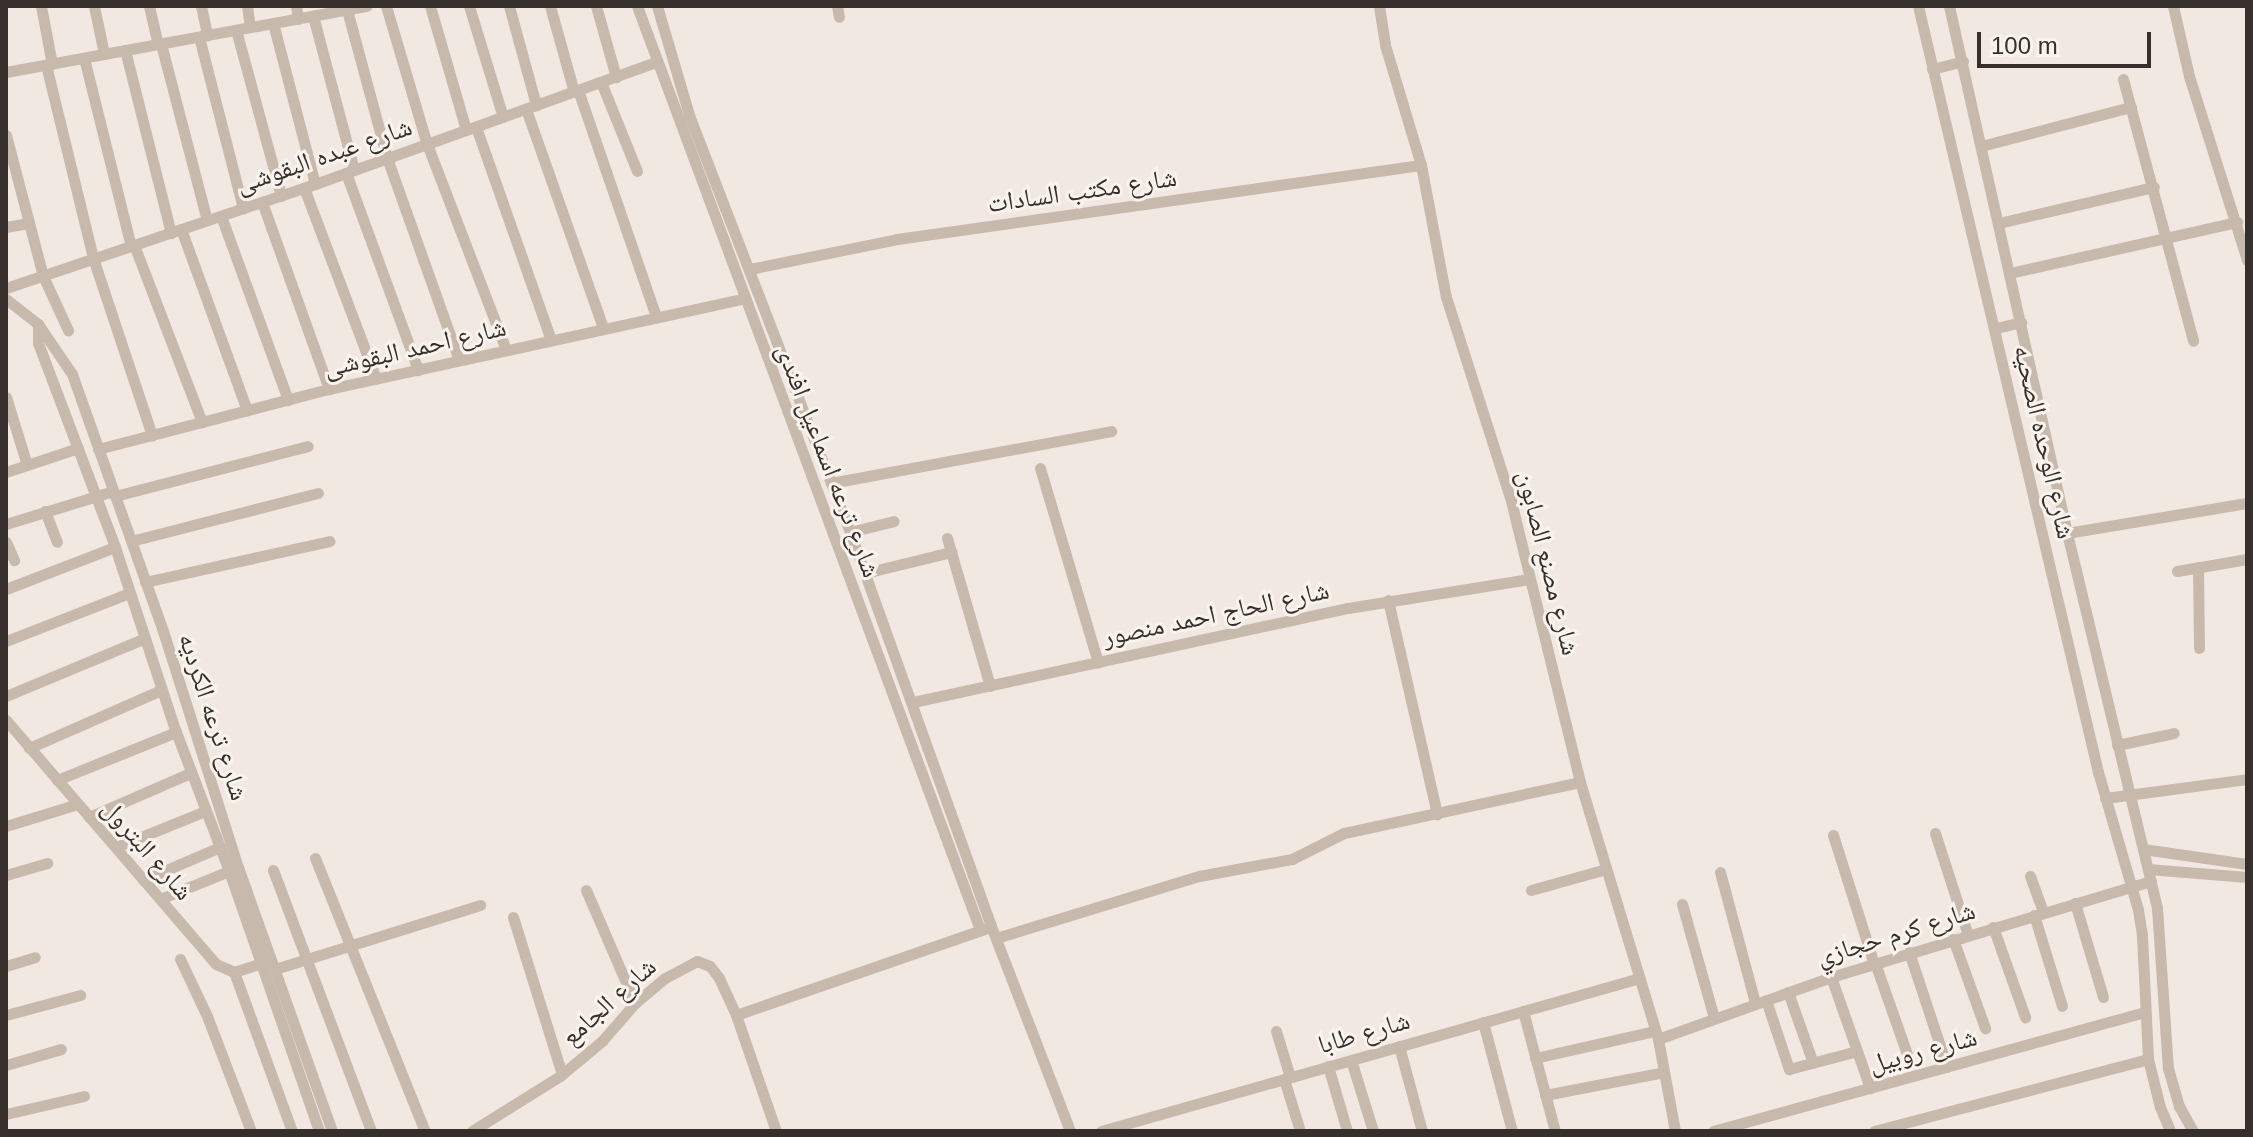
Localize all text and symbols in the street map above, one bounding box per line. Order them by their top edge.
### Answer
scale bar [1981,16,2155,66]
text: 100 m [1991,32,2058,59]
street label: شارع عبده البقوشى [232,111,416,201]
street label: شارع مكتب السادات [985,162,1179,220]
street label: شارع احمد البقوشى [321,312,509,384]
street label: شارع ترعه اسماعيل افندى [769,340,887,582]
street label: شارع الوحده الصحيه [2007,342,2081,542]
street label: شارع مصنع الصابون [1510,468,1586,658]
street label: شارع الحاج احمد منصور [1100,575,1332,653]
street label: شارع ترعه الكرديه [171,630,255,804]
street label: شارع البترول [95,793,199,907]
street label: شارع كرم حجازي [1813,895,1979,973]
street label: شارع الجامع [555,951,663,1053]
street label: شارع طابا [1314,1005,1414,1061]
street label: شارع روبيل [1865,1022,1981,1080]

